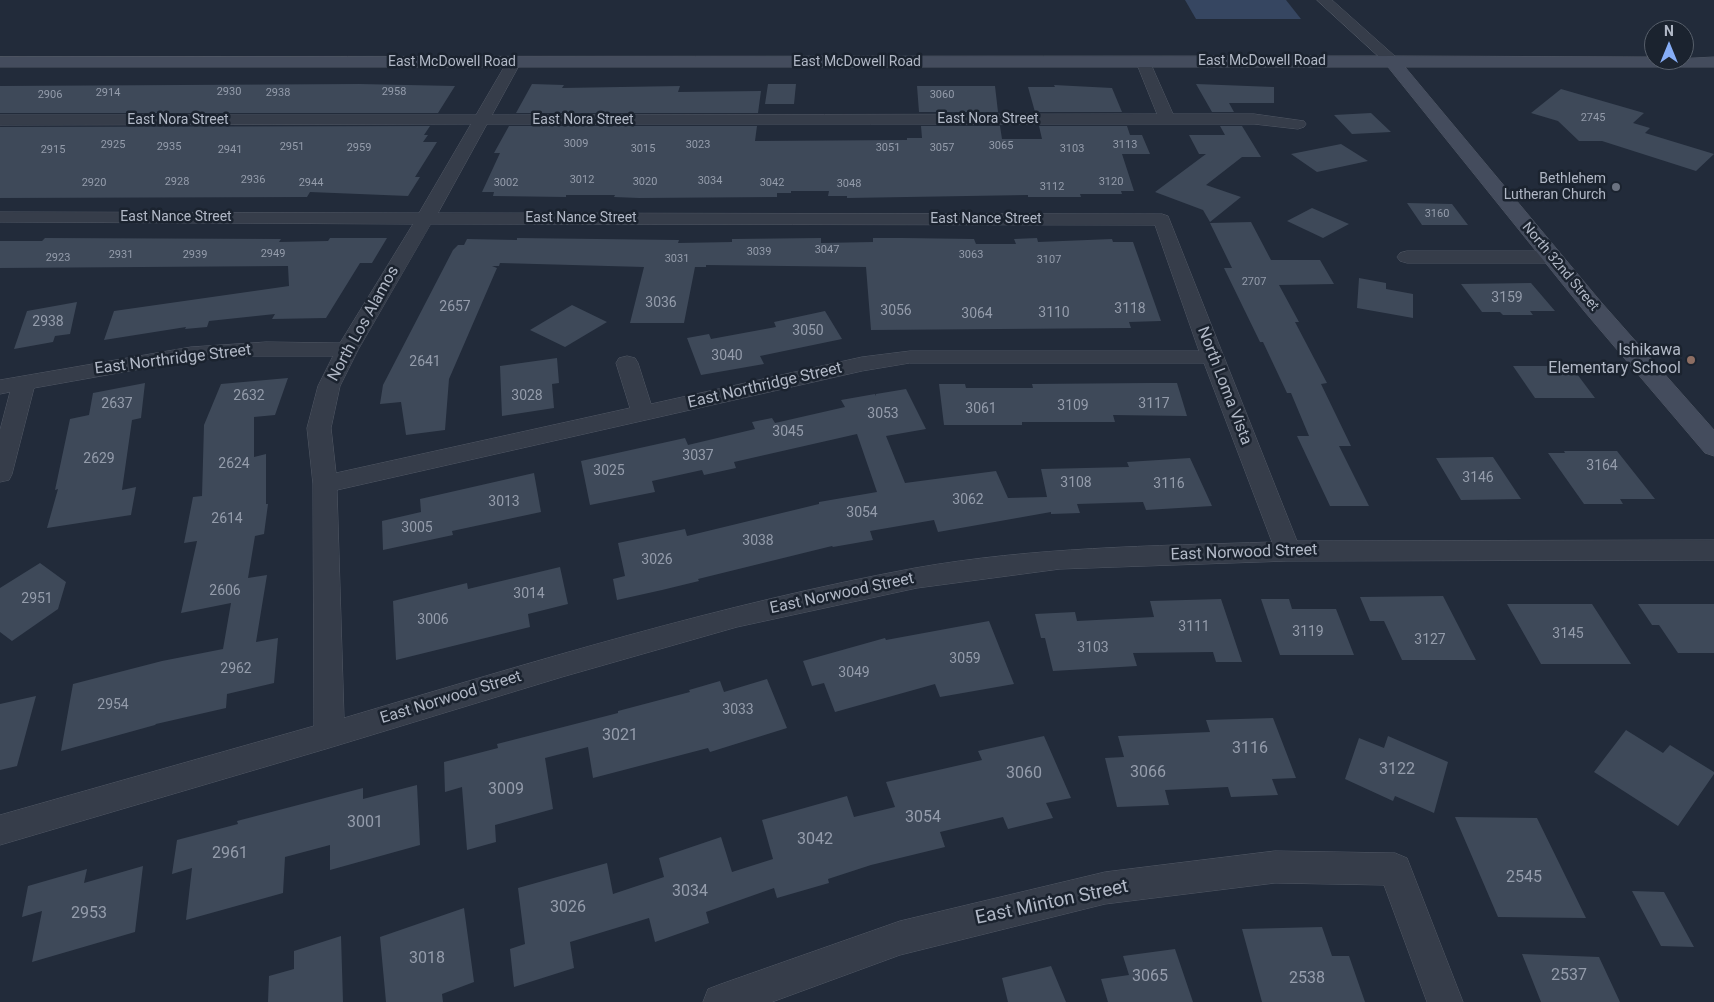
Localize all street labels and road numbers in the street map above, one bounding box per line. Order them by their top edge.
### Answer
street label: East McDowell Road [1198,53,1326,69]
street label: East McDowell Road [388,54,516,70]
street label: East McDowell Road [793,54,921,70]
street label: East Nora Street [937,111,1039,127]
street label: East Nora Street [127,112,229,128]
street label: East Nora Street [532,112,634,128]
street label: East Nance Street [120,209,232,225]
street label: East Nance Street [525,210,637,226]
street label: East Nance Street [930,211,1042,227]
street label: North 32nd Street [1518,219,1602,315]
street label: North Los Alamos [324,263,404,385]
street label: North Loma Vista [1193,324,1255,448]
street label: East Northridge Street [94,341,252,379]
street label: East Northridge Street [686,359,844,413]
street label: East Norwood Street [1170,541,1318,565]
street label: East Norwood Street [768,569,916,619]
street label: East Norwood Street [378,667,524,729]
street label: East Minton Street [973,876,1131,930]

